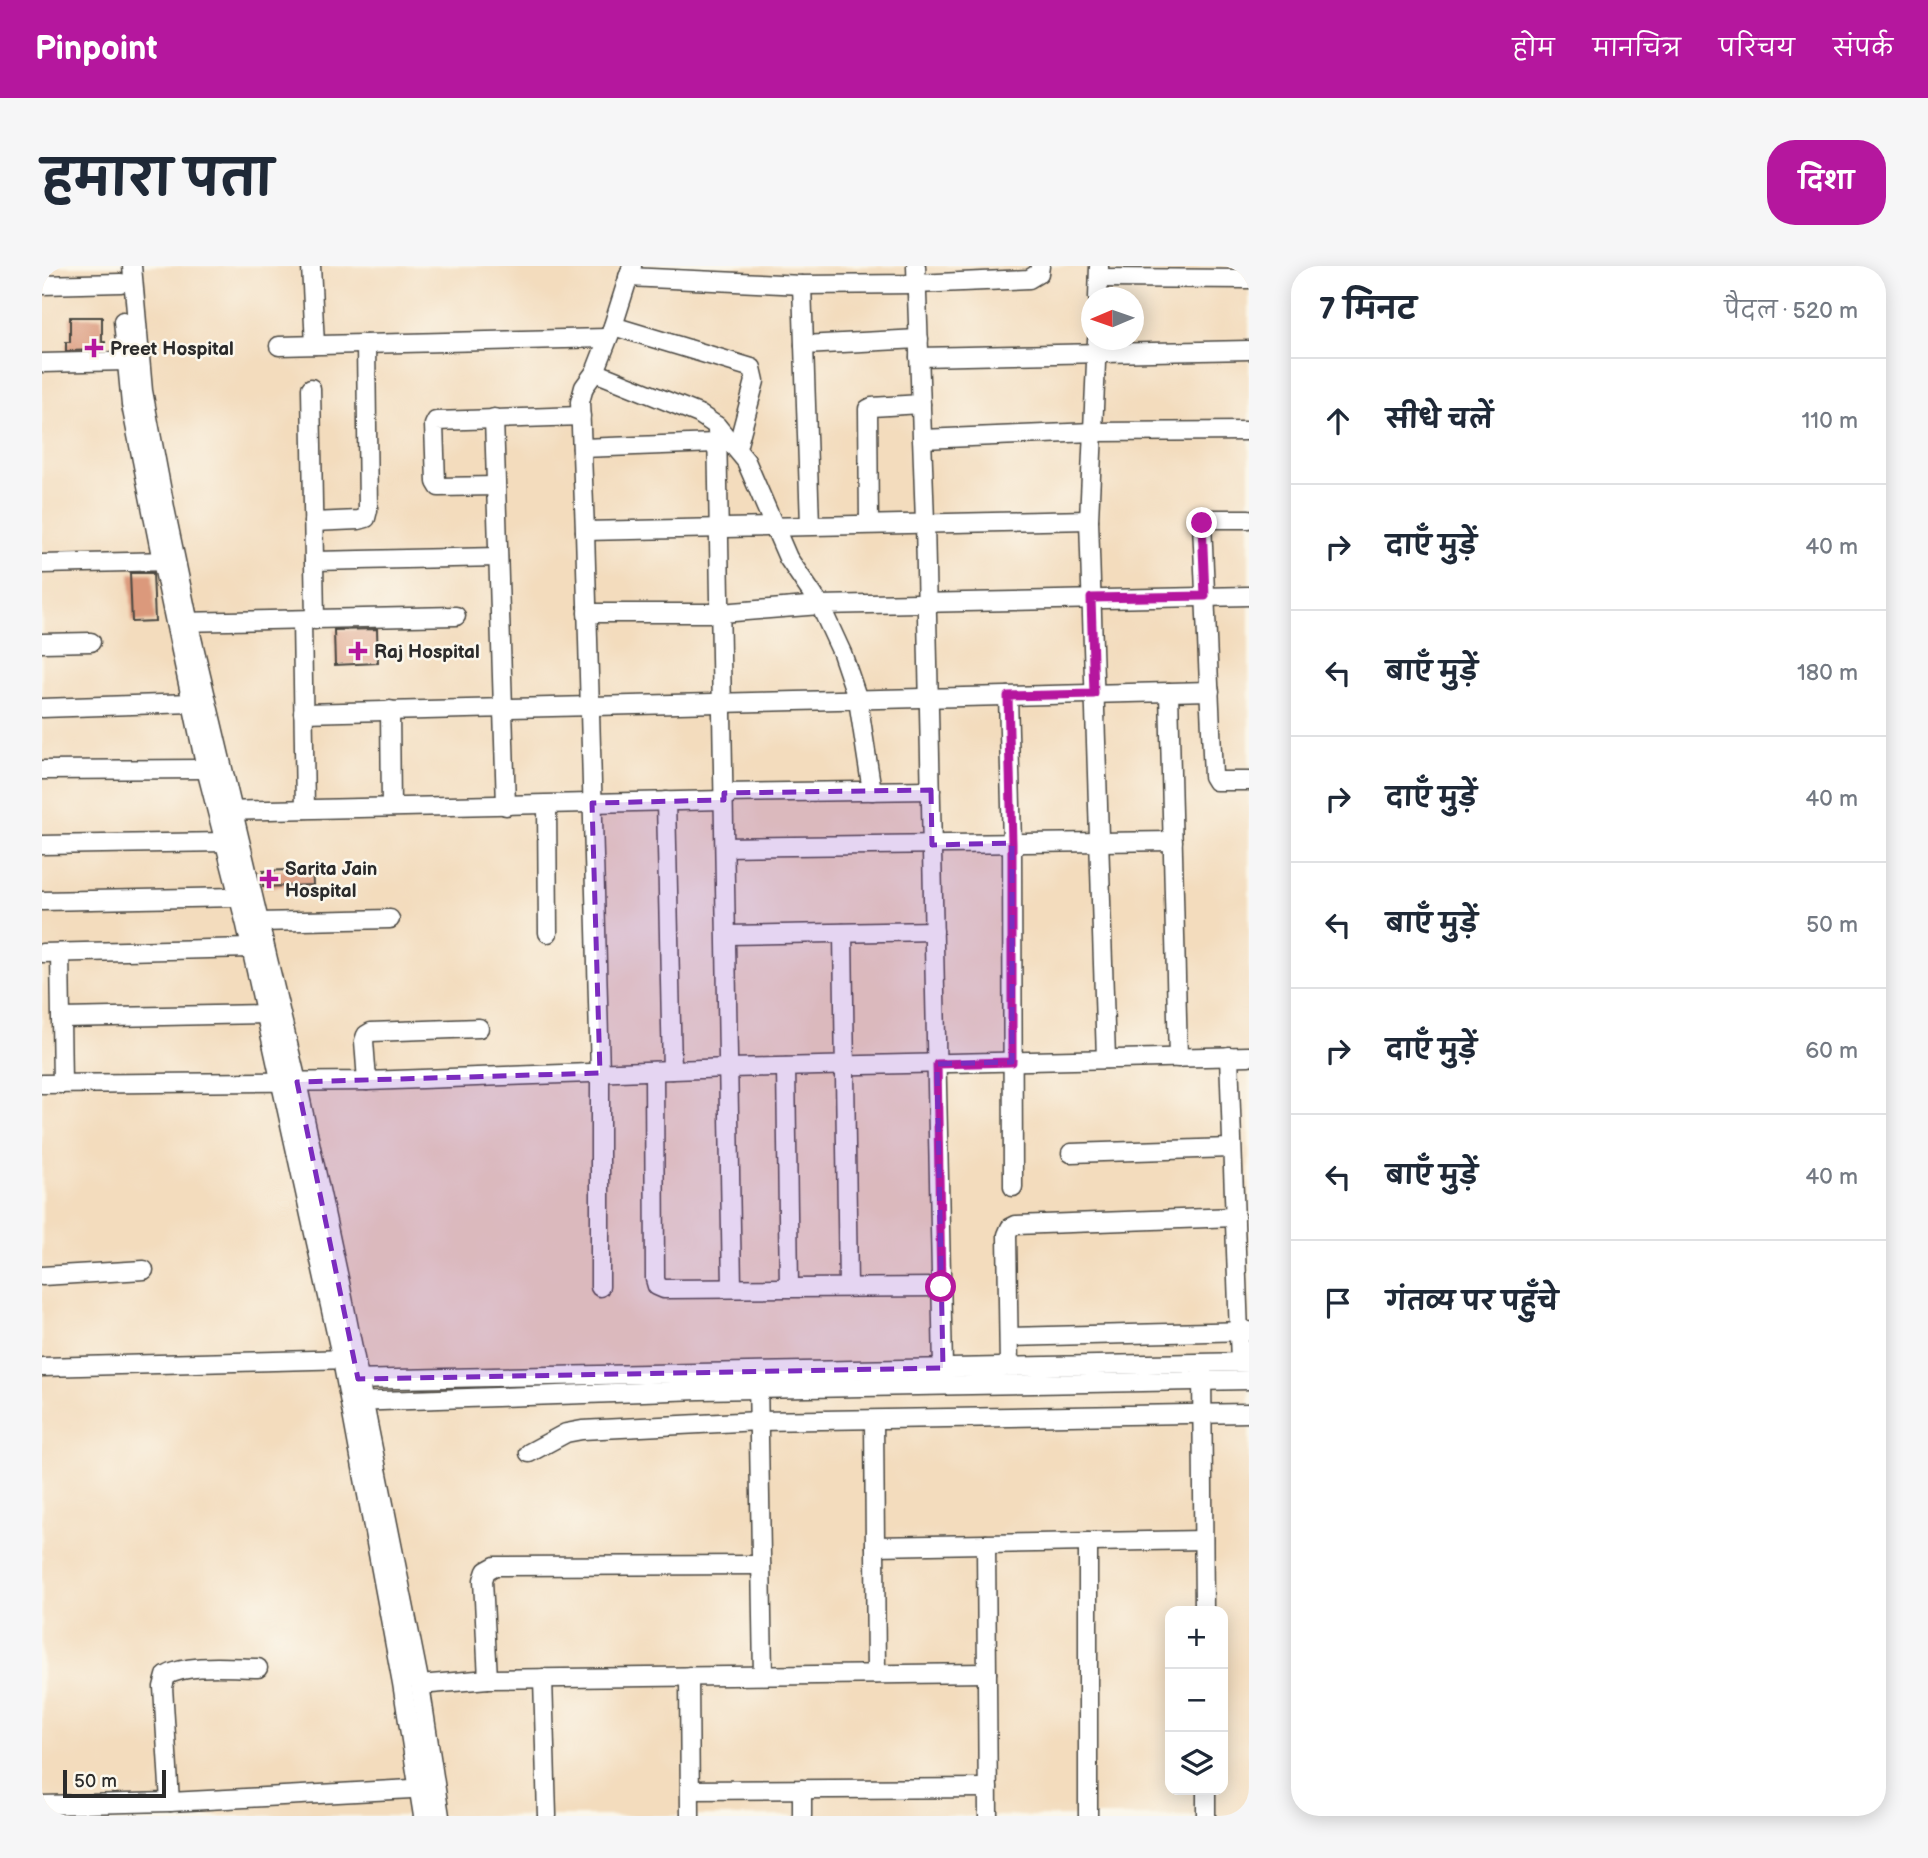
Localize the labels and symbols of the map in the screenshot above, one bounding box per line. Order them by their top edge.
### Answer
north arrow [1081,287,1144,350]
marker: Preet Hospital [84,338,104,358]
place label: Preet Hospital [110,338,234,361]
route end [1186,507,1217,538]
marker: Raj Hospital [348,641,368,661]
place label: Raj Hospital [374,641,480,664]
place label: Sarita Jain Hospital [285,858,377,903]
marker: Sarita Jain Hospital [259,869,279,889]
route start [925,1271,956,1302]
scale bar [63,1767,166,1799]

